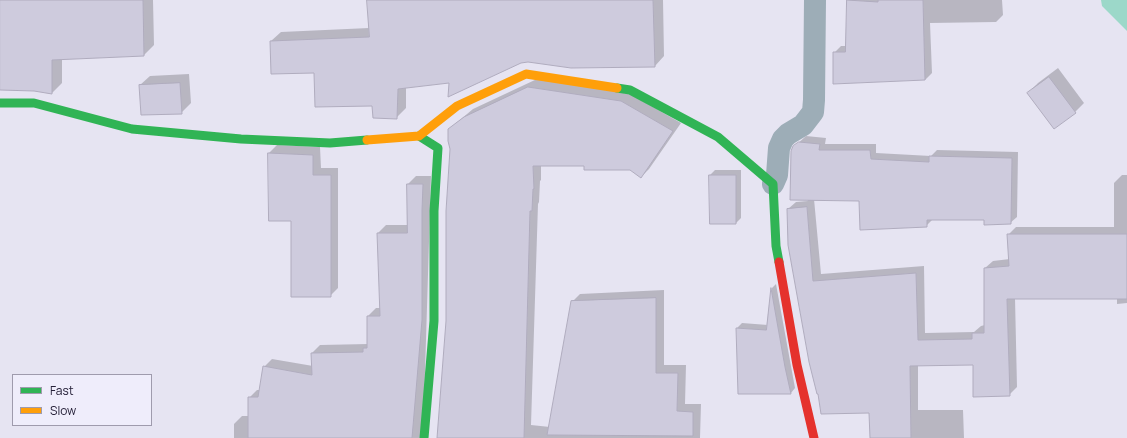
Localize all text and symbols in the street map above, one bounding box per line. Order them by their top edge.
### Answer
legend [12,374,152,426]
text: Fast [50,382,74,399]
text: Slow [50,402,76,419]

